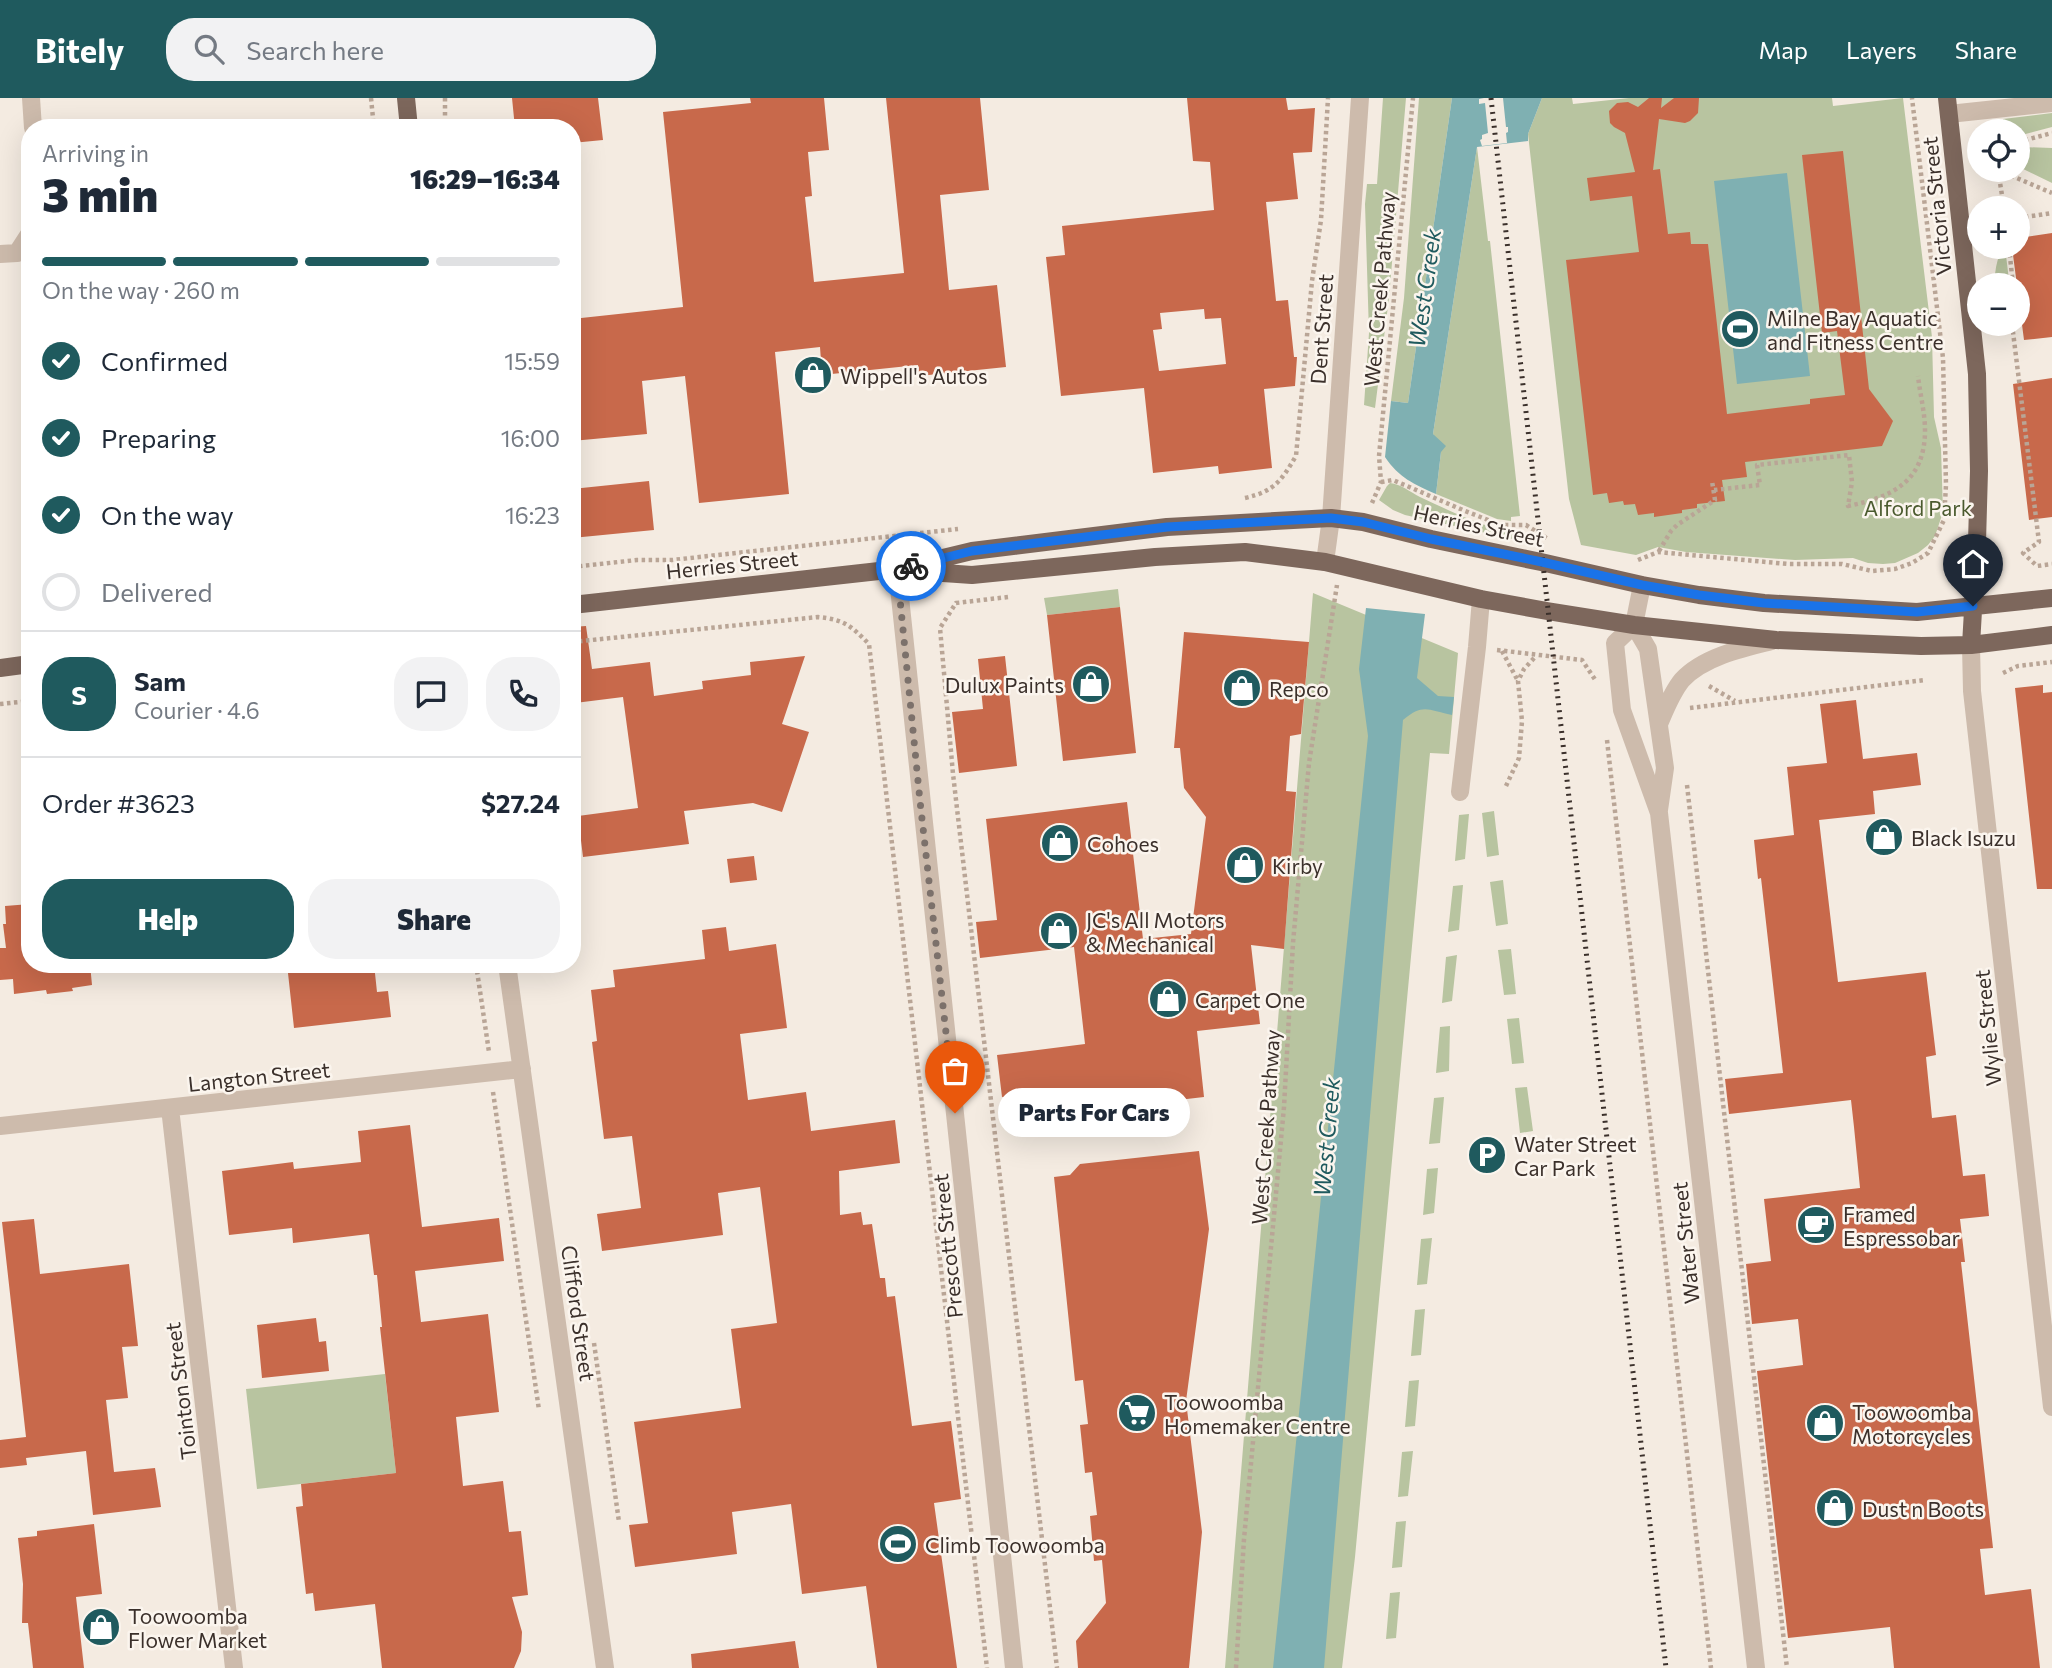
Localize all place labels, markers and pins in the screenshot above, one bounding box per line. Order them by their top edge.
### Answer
place label: Milne Bay Aquatic and Fitness Centre [1767,305,1944,354]
sports icon: Milne Bay Aquatic and Fitness Centre [1719,308,1761,350]
shop icon: Wippell's Autos [792,354,834,396]
place label: Wippell's Autos [840,363,988,388]
pin [1943,534,2003,606]
shop icon: Dulux Paints [1070,663,1112,705]
shop icon: Repco [1221,667,1263,709]
place label: Dulux Paints [945,672,1064,697]
place label: Repco [1269,676,1329,701]
shop icon: Black Isuzu [1863,816,1905,858]
shop icon: Cohoes [1039,822,1081,864]
place label: Black Isuzu [1911,825,2016,850]
place label: Cohoes [1087,831,1159,856]
shop icon: Kirby [1224,844,1266,886]
place label: Kirby [1272,853,1323,878]
place label: JC's All Motors & Mechanical [1086,907,1225,956]
shop icon: JC's All Motors & Mechanical [1038,910,1080,952]
shop icon: Carpet One [1147,978,1189,1020]
place label: Carpet One [1195,987,1305,1012]
pin [925,1041,985,1113]
callout: Parts For Cars [997,1088,1190,1138]
place label: Water Street Car Park [1514,1131,1637,1180]
parking icon: Water Street Car Park [1466,1134,1508,1176]
place label: Framed Espressobar [1843,1201,1960,1250]
cafe icon: Framed Espressobar [1795,1204,1837,1246]
place label: Toowoomba Homemaker Centre [1164,1389,1351,1438]
supermarket icon: Toowoomba Homemaker Centre [1116,1392,1158,1434]
place label: Toowoomba Motorcycles [1852,1399,1972,1448]
shop icon: Toowoomba Motorcycles [1804,1402,1846,1444]
shop icon: Dust n Boots [1814,1487,1856,1529]
place label: Dust n Boots [1862,1496,1984,1521]
sports icon: Climb Toowoomba [877,1523,919,1565]
place label: Climb Toowoomba [925,1532,1105,1557]
place label: Toowoomba Flower Market [128,1603,267,1652]
shop icon: Toowoomba Flower Market [80,1606,122,1648]

